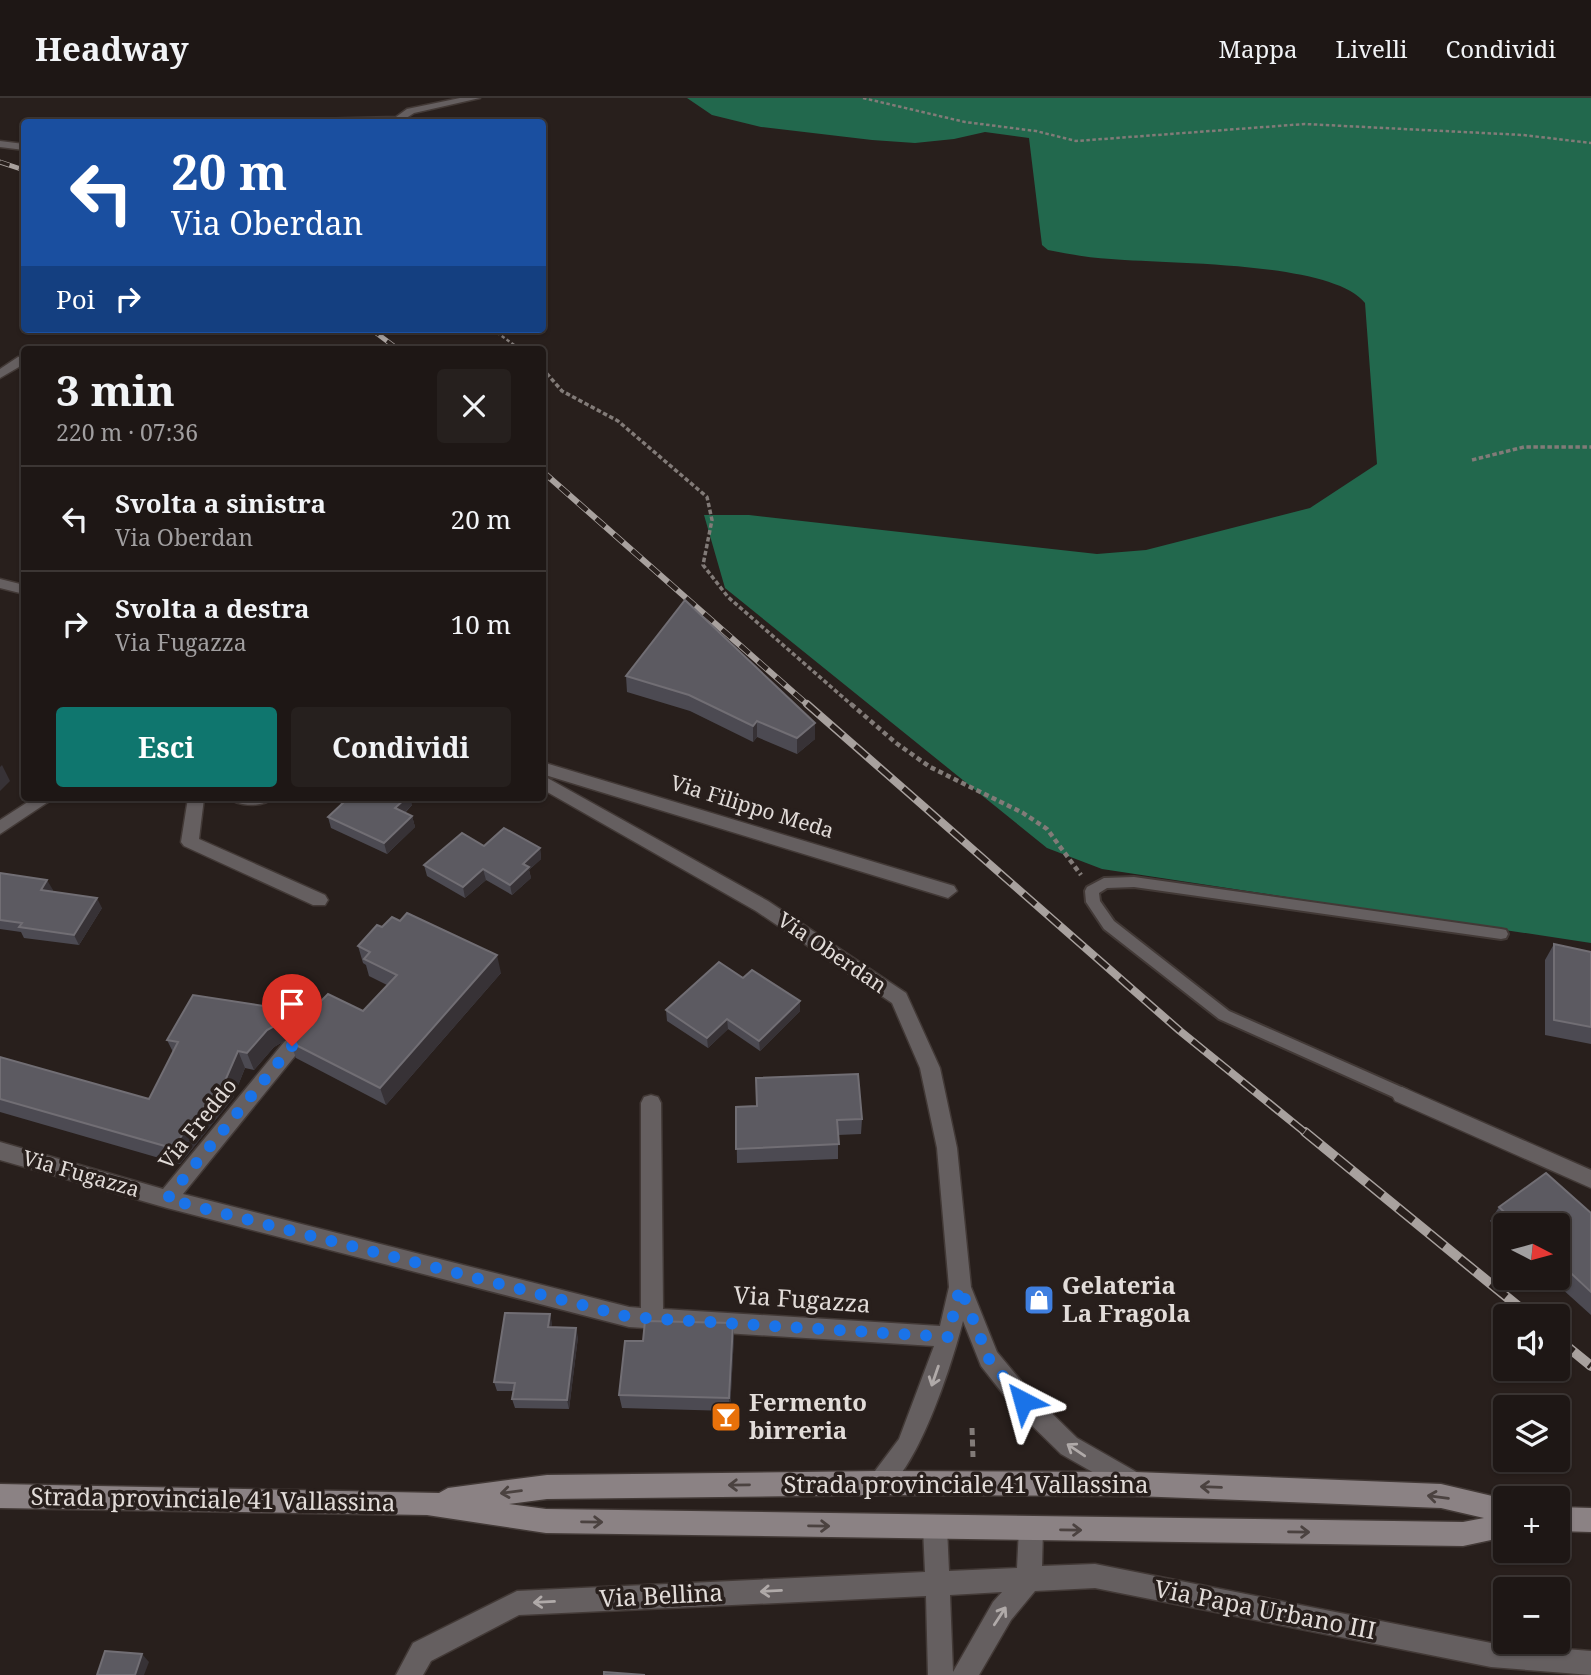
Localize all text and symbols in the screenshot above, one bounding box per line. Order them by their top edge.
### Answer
text: Headway [35,26,189,71]
text: Mappa [1219,32,1298,65]
text: Livelli [1336,32,1408,65]
text: Condividi [1446,32,1556,65]
text: 20 m [171,138,287,204]
icon: left [56,147,147,238]
text: Via Oberdan [171,201,363,244]
icon: right [109,280,147,318]
text: Poi [56,281,95,317]
text: 3 min [56,361,175,418]
button: close [437,369,511,443]
text: 220 m · 07:36 [56,416,198,448]
text: Svolta a sinistra [115,485,326,521]
icon: left [56,500,94,538]
text: 20 m [451,501,511,537]
text: Via Oberdan [115,521,253,553]
text: Svolta a destra [115,590,310,626]
icon: right [56,605,94,643]
text: 10 m [451,606,511,642]
text: Via Fugazza [115,626,247,658]
button: Esci [56,707,277,787]
button: Condividi [291,707,511,787]
street label: Via Filippo Meda [667,768,837,844]
street label: Via Oberdan [772,905,893,999]
pin [262,974,322,1046]
icon: arrive [273,985,311,1023]
street label: Via Freddo [152,1072,243,1175]
street label: Via Fugazza [20,1143,143,1203]
north arrow [1493,1213,1570,1290]
map controls [1493,1213,1570,1654]
place label: Gelateria La Fragola [1062,1268,1191,1329]
street label: Via Fugazza [732,1277,872,1320]
shop icon: Gelateria La Fragola [1022,1283,1056,1317]
button: sound [1493,1304,1570,1381]
position arrow [986,1364,1060,1438]
one-way arrow [928,1365,941,1387]
place label: Fermento birreria [749,1385,867,1446]
button: layers [1493,1395,1570,1472]
bar icon: Fermento birreria [709,1400,743,1434]
one-way arrow [1067,1442,1086,1457]
street label: Strada provinciale 41 Vallassina [784,1467,1148,1500]
one-way arrow [727,1478,750,1492]
street label: Strada provinciale 41 Vallassina [30,1479,396,1518]
one-way arrow [1200,1480,1223,1493]
one-way arrow [501,1486,523,1499]
button: + [1493,1486,1570,1563]
one-way arrow [1427,1490,1450,1503]
one-way arrow [580,1515,603,1528]
one-way arrow [808,1519,831,1532]
one-way arrow [1059,1523,1082,1537]
one-way arrow [1287,1526,1310,1539]
street label: Via Papa Urbano III [1152,1571,1379,1646]
street label: Via Bellina [598,1575,724,1614]
button: − [1493,1577,1570,1654]
one-way arrow [760,1584,783,1597]
one-way arrow [533,1596,556,1609]
one-way arrow [993,1607,1007,1627]

